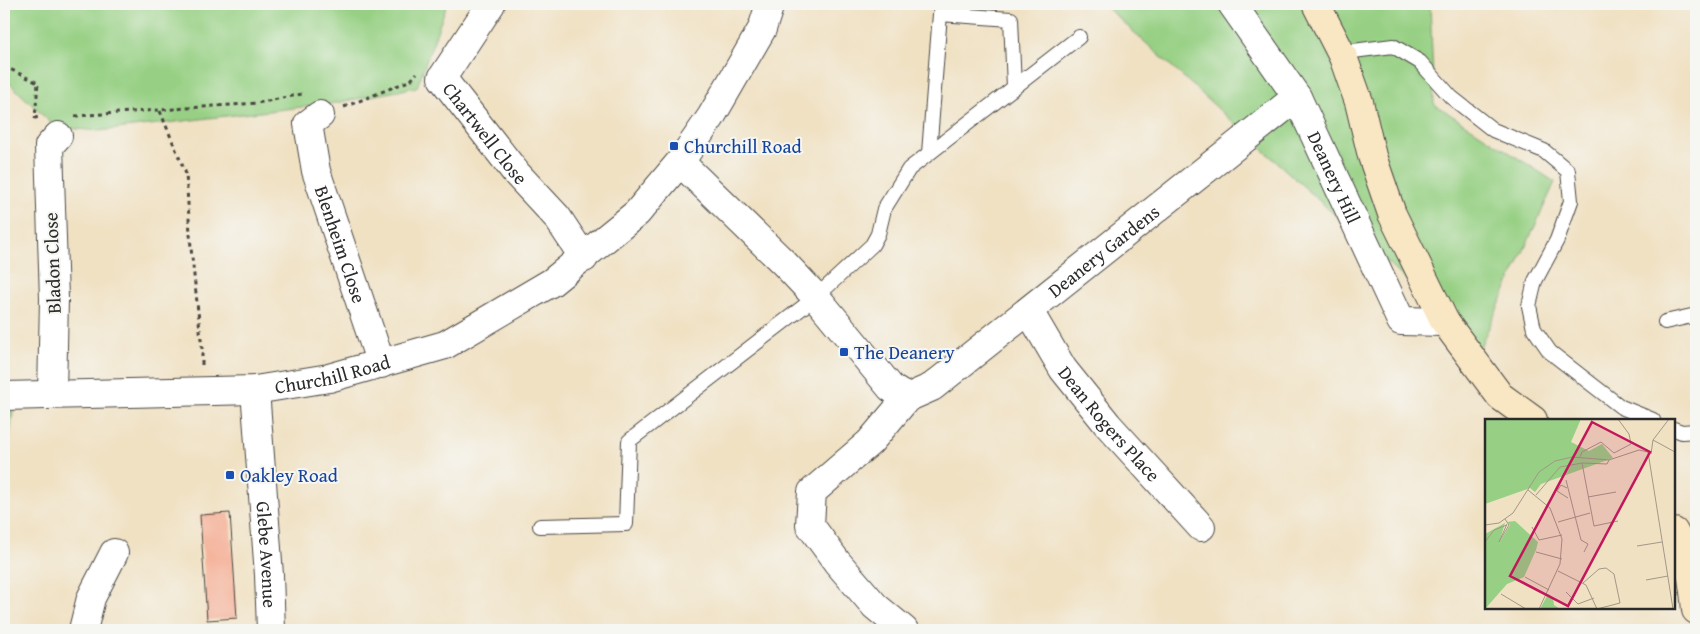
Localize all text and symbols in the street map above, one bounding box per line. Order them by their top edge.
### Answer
street label: Chartwell Close [436,76,534,191]
street label: Deanery Hill [1301,126,1368,228]
place label: Churchill Road [684,132,802,160]
marker: Churchill Road [668,140,680,152]
street label: Blenheim Close [308,182,373,307]
street label: Deanery Gardens [1042,198,1165,304]
street label: Bladon Close [36,212,68,314]
place label: The Deanery [854,338,955,366]
marker: The Deanery [838,346,850,358]
street label: Churchill Road [273,347,394,401]
street label: Dean Rogers Place [1052,360,1167,488]
inset map [1485,419,1675,609]
place label: Oakley Road [240,461,339,489]
marker: Oakley Road [224,469,236,481]
street label: Glebe Avenue [249,500,284,608]

